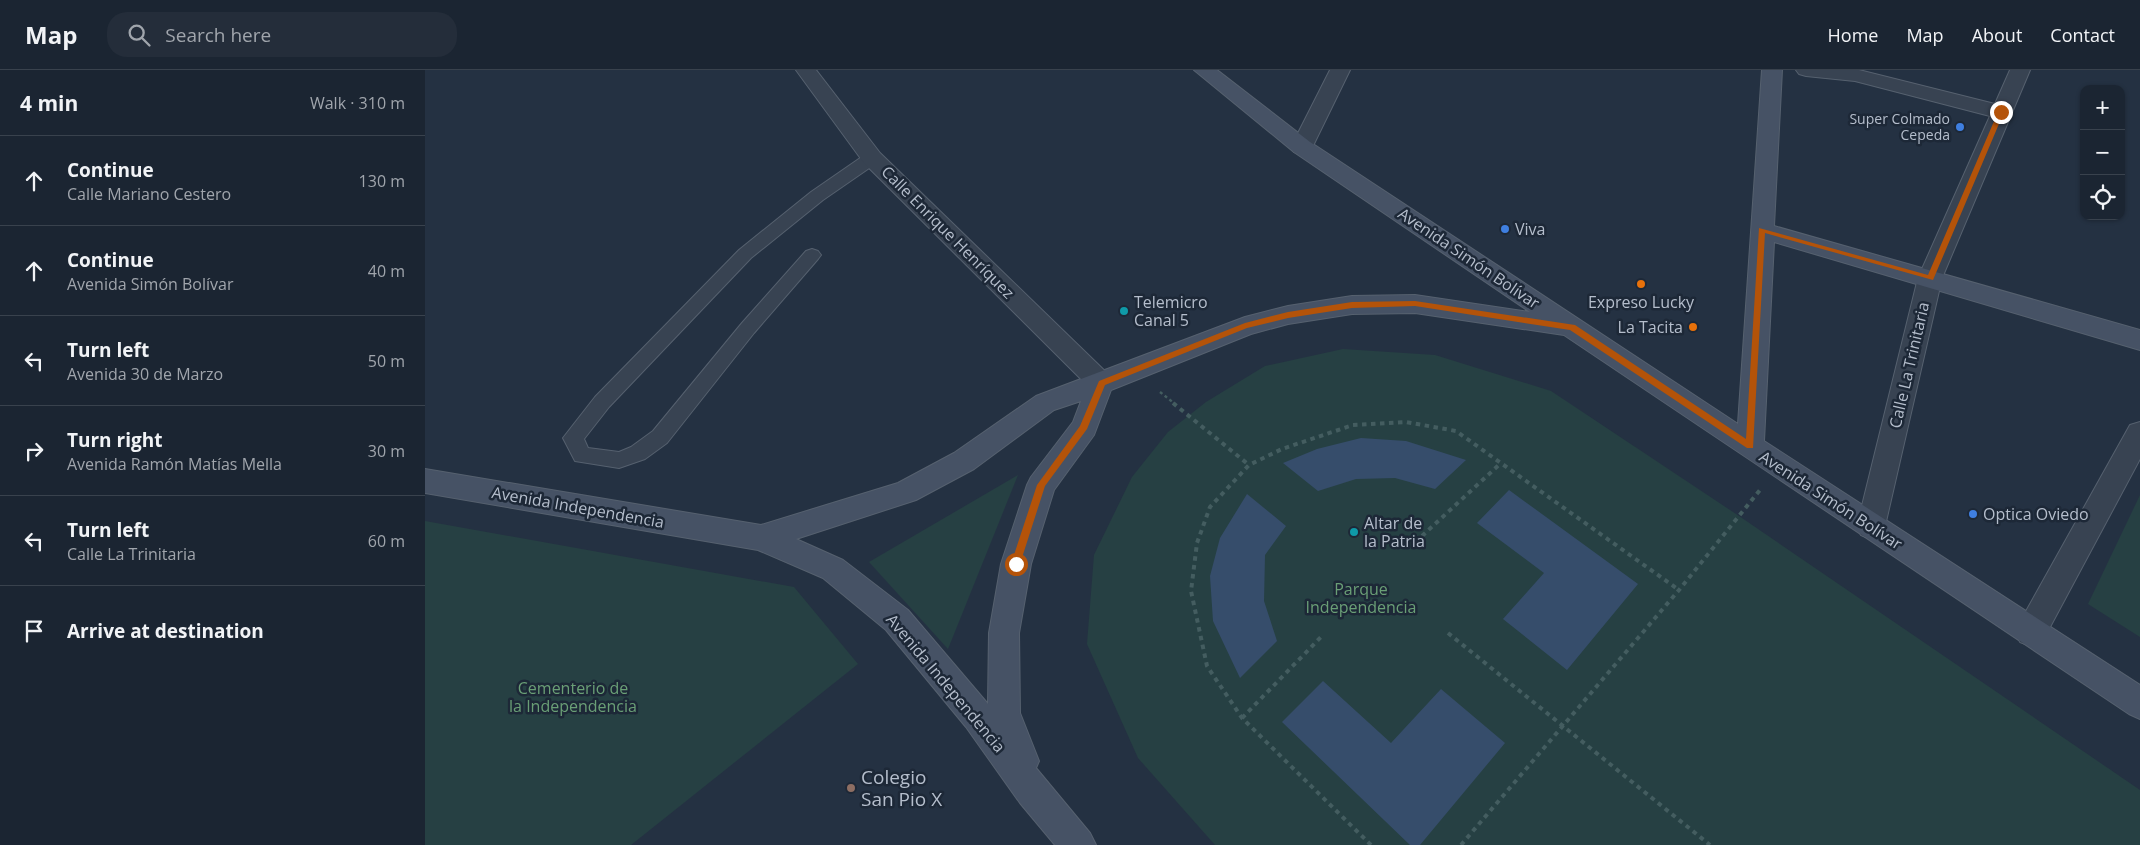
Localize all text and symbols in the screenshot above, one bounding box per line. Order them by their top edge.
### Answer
search box [107,12,457,57]
text: Map [25,18,77,51]
icon: search [125,21,153,49]
text: Search here [165,22,271,48]
text: Home [1828,23,1878,47]
text: Map [1906,23,1944,47]
text: About [1972,23,2022,47]
text: Contact [2050,23,2115,47]
map controls [2080,85,2125,220]
button: + [2080,85,2125,130]
text: 4 min [20,89,78,117]
text: Walk · 310 m [310,92,405,114]
route end [1990,101,2013,124]
place label: Super Colmado Cepeda [1849,109,1950,144]
marker: Super Colmado Cepeda [1954,121,1966,133]
button: − [2080,130,2125,175]
text: Continue [67,157,154,183]
street label: Calle Enrique Henríquez [877,161,1019,303]
icon: ahead [20,167,48,195]
text: 130 m [359,170,405,192]
button: locate [2080,175,2125,220]
text: Calle Mariano Cestero [67,183,231,205]
street label: Avenida Simón Bolívar [1394,202,1545,314]
place label: Viva [1515,218,1545,240]
marker: Viva [1499,223,1511,235]
text: Continue [67,247,154,273]
icon: ahead [20,257,48,285]
text: 40 m [368,260,405,282]
text: Avenida Simón Bolívar [67,273,233,295]
marker: Expreso Lucky [1635,278,1647,290]
place label: Telemicro Canal 5 [1134,291,1208,331]
place label: Expreso Lucky [1588,291,1695,313]
street label: Calle La Trinitaria [1884,300,1934,430]
marker: Telemicro Canal 5 [1118,305,1130,317]
place label: La Tacita [1618,316,1683,338]
marker: La Tacita [1687,321,1699,333]
text: Turn left [67,337,149,363]
icon: left [20,347,48,375]
text: 50 m [368,350,405,372]
text: Avenida 30 de Marzo [67,363,223,385]
text: Turn right [67,427,162,453]
icon: right [20,437,48,465]
text: 30 m [368,440,405,462]
street label: Avenida Simón Bolívar [1755,445,1907,555]
text: Avenida Ramón Matías Mella [67,453,282,475]
street label: Avenida Independencia [490,481,666,533]
place label: Optica Oviedo [1983,503,2089,525]
marker: Optica Oviedo [1967,508,1979,520]
place label: Altar de la Patria [1364,512,1425,552]
text: Turn left [67,517,149,543]
marker: Altar de la Patria [1348,526,1360,538]
icon: left [20,527,48,555]
text: 60 m [368,530,405,552]
text: Calle La Trinitaria [67,543,196,565]
route start [1005,553,1028,576]
park label: Parque Independencia [1306,578,1416,618]
street label: Avenida Independencia [881,609,1011,757]
icon: arrive [20,617,48,645]
text: Arrive at destination [67,618,264,644]
park label: Cementerio de la Independencia [509,677,637,717]
place label: Colegio San Pio X [861,764,942,812]
marker: Colegio San Pio X [845,782,857,794]

